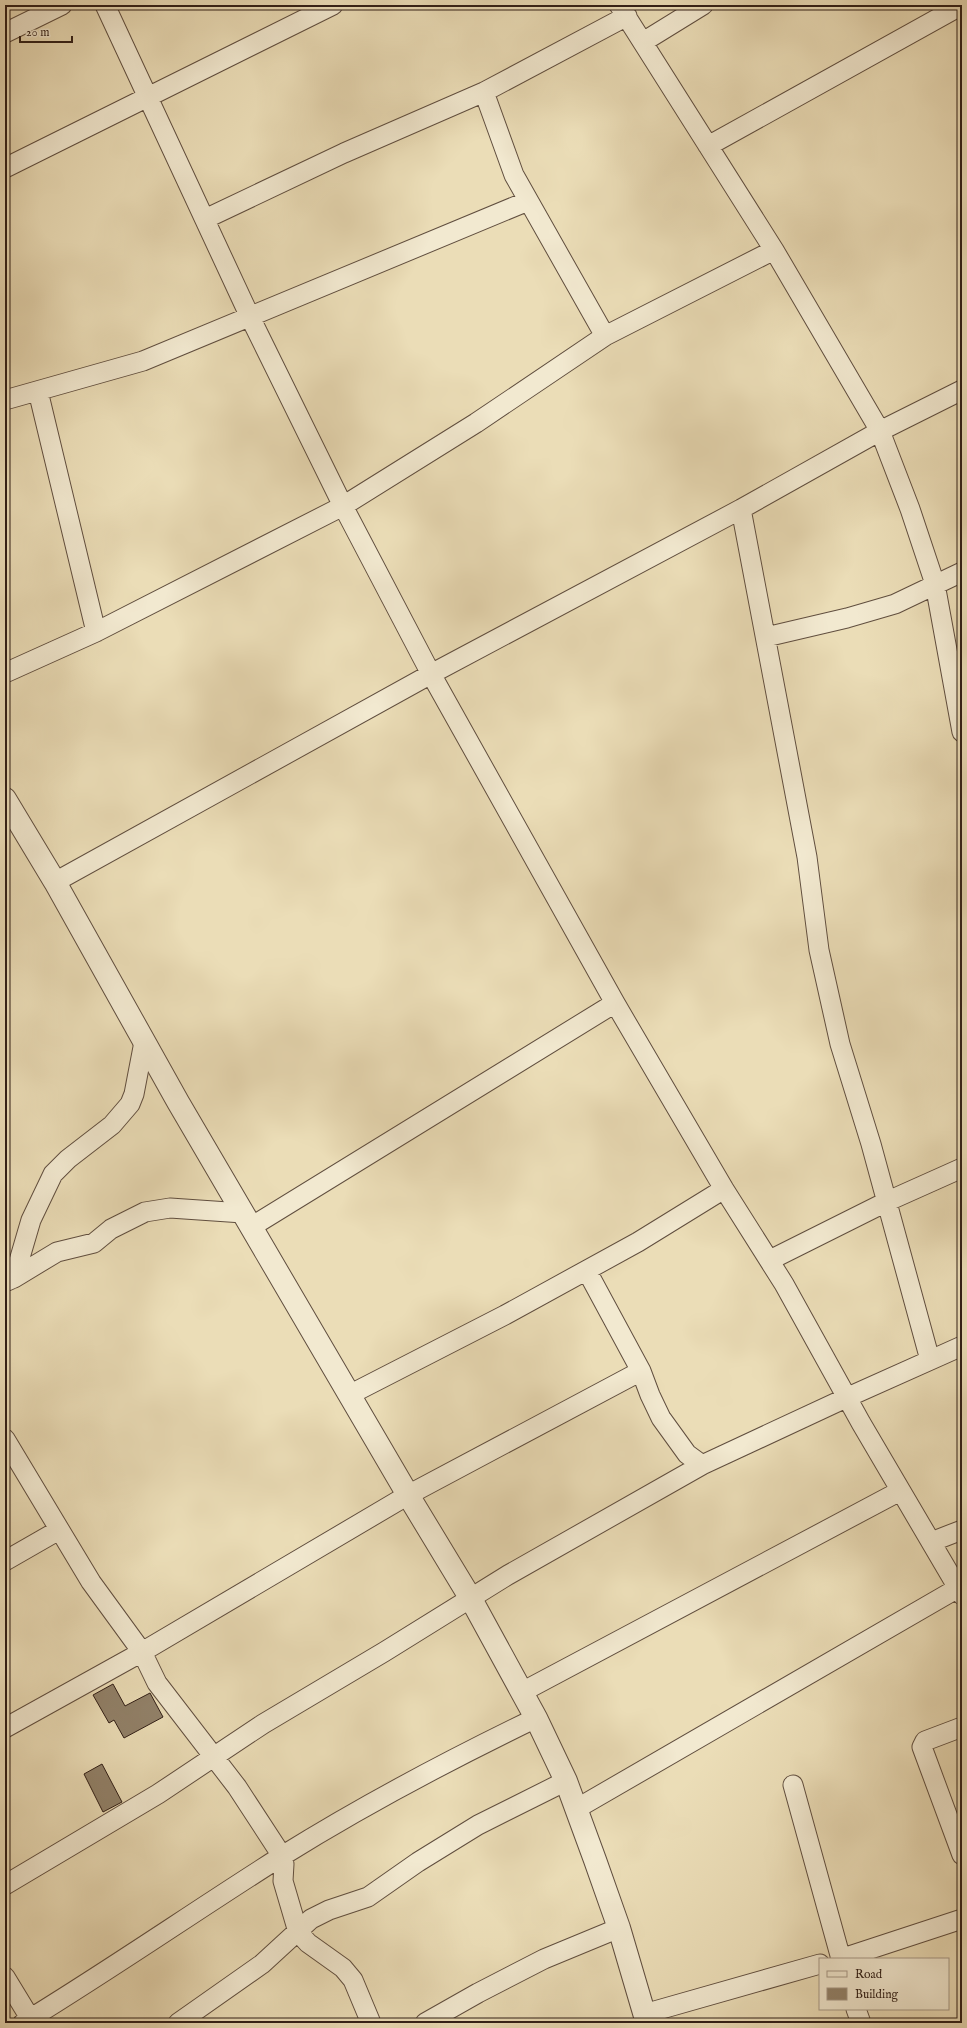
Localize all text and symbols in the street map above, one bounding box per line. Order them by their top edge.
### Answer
scale bar [20,18,72,44]
text: 20 m [26,25,49,40]
legend [819,1958,949,2010]
text: Road [855,1967,883,1982]
text: Building [855,1987,899,2002]

